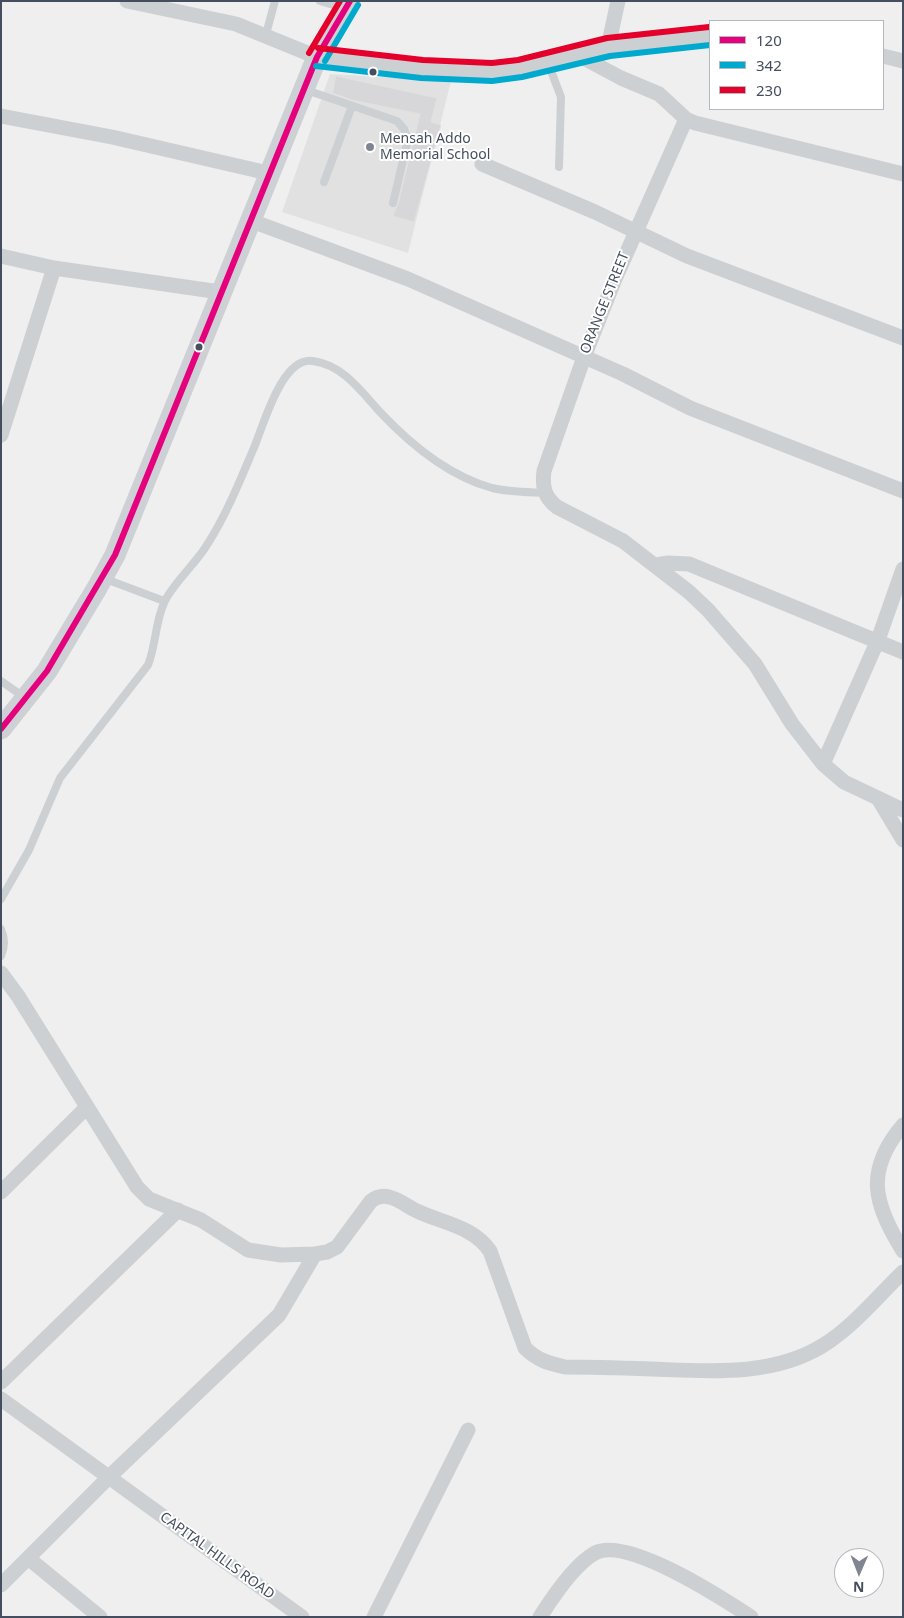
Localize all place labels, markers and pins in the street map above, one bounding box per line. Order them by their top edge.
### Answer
unlabelled marker [368,67,378,77]
place label: Mensah Addo Memorial School [380,131,490,164]
marker: Mensah Addo Memorial School [364,141,376,153]
unlabelled marker [194,342,204,352]

